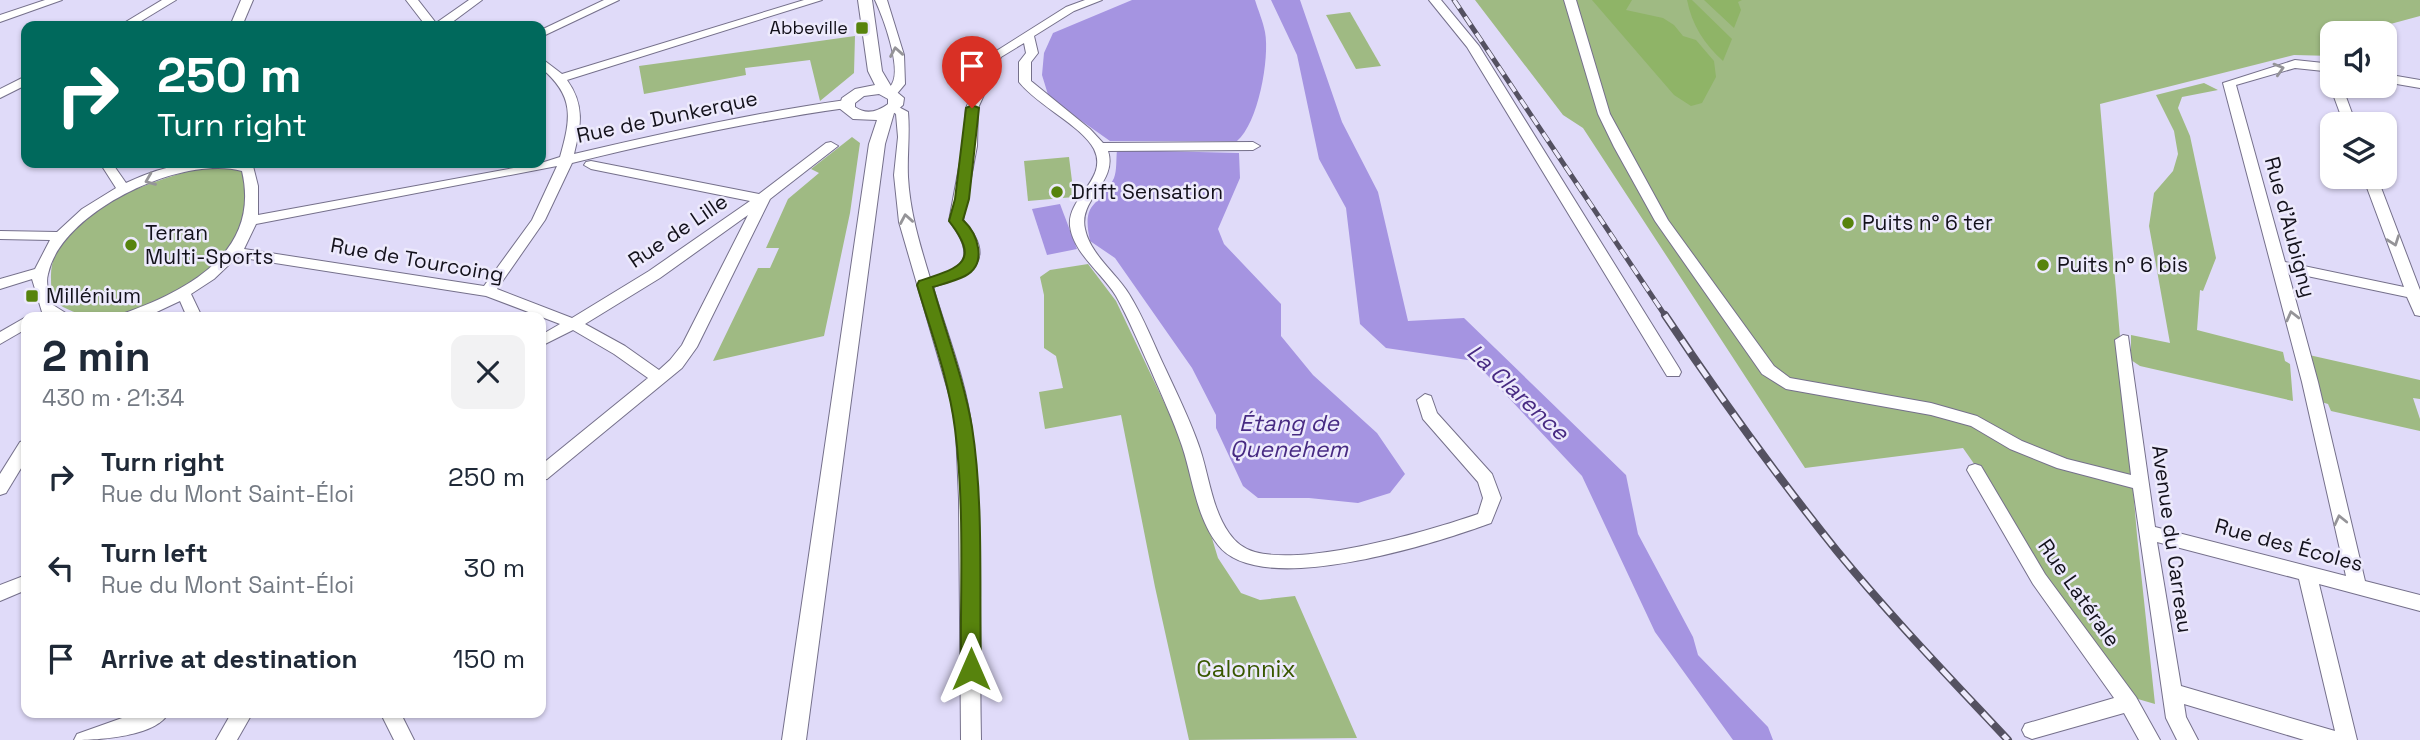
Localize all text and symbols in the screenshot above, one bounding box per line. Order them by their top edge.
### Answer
place label: Abbeville [770,16,848,39]
marker: Abbeville [854,20,870,36]
map controls [2320,21,2397,189]
button: sound [2320,21,2397,98]
pin [942,36,1002,108]
text: 250 m [157,44,302,106]
one-way arrow [890,46,905,58]
icon: arrive [953,47,991,85]
icon: right [42,49,133,140]
one-way arrow [2273,63,2285,77]
street label: Rue de Dunkerque [574,84,760,149]
text: Turn right [157,105,307,145]
button: layers [2320,112,2397,189]
street label: Rue d'Aubigny [2259,153,2322,300]
one-way arrow [145,171,157,185]
place label: Drift Sensation [1071,178,1223,205]
marker: Drift Sensation [1049,184,1065,200]
street label: Rue de Lille [623,187,733,274]
place label: Puits n° 6 ter [1862,209,1993,236]
one-way arrow [900,213,915,225]
marker: Puits n° 6 ter [1840,215,1856,231]
place label: Terran Multi-Sports [145,219,274,270]
street label: Rue de Tourcoing [328,231,506,288]
one-way arrow [2386,234,2400,246]
marker: Terran Multi-Sports [123,237,139,253]
place label: Puits n° 6 bis [2057,251,2188,278]
marker: Puits n° 6 bis [2035,257,2051,273]
place label: Millénium [46,282,141,309]
marker: Millénium [24,288,40,304]
one-way arrow [2286,310,2300,322]
text: 2 min [42,330,151,383]
button: close [451,335,525,409]
water label: La Clarence [1461,337,1576,448]
text: 430 m · 21:34 [42,383,184,413]
water label: Étang de Quenehem [1230,408,1349,464]
street label: Avenue du Carreau [2146,443,2199,635]
text: Turn right [101,445,225,479]
icon: right [42,458,80,496]
text: 250 m [448,460,525,494]
text: Rue du Mont Saint-Éloi [101,479,354,509]
street label: Rue des Écoles [2212,512,2366,577]
one-way arrow [2334,514,2349,526]
street label: Rue Latérale [2032,533,2127,652]
text: Turn left [101,536,208,570]
icon: left [42,549,80,587]
text: 30 m [464,551,525,585]
text: Rue du Mont Saint-Éloi [101,570,354,600]
position arrow [934,632,1008,706]
icon: arrive [42,640,80,678]
text: Arrive at destination [101,642,358,676]
text: 150 m [453,642,525,676]
park label: Calonnix [1196,653,1296,684]

